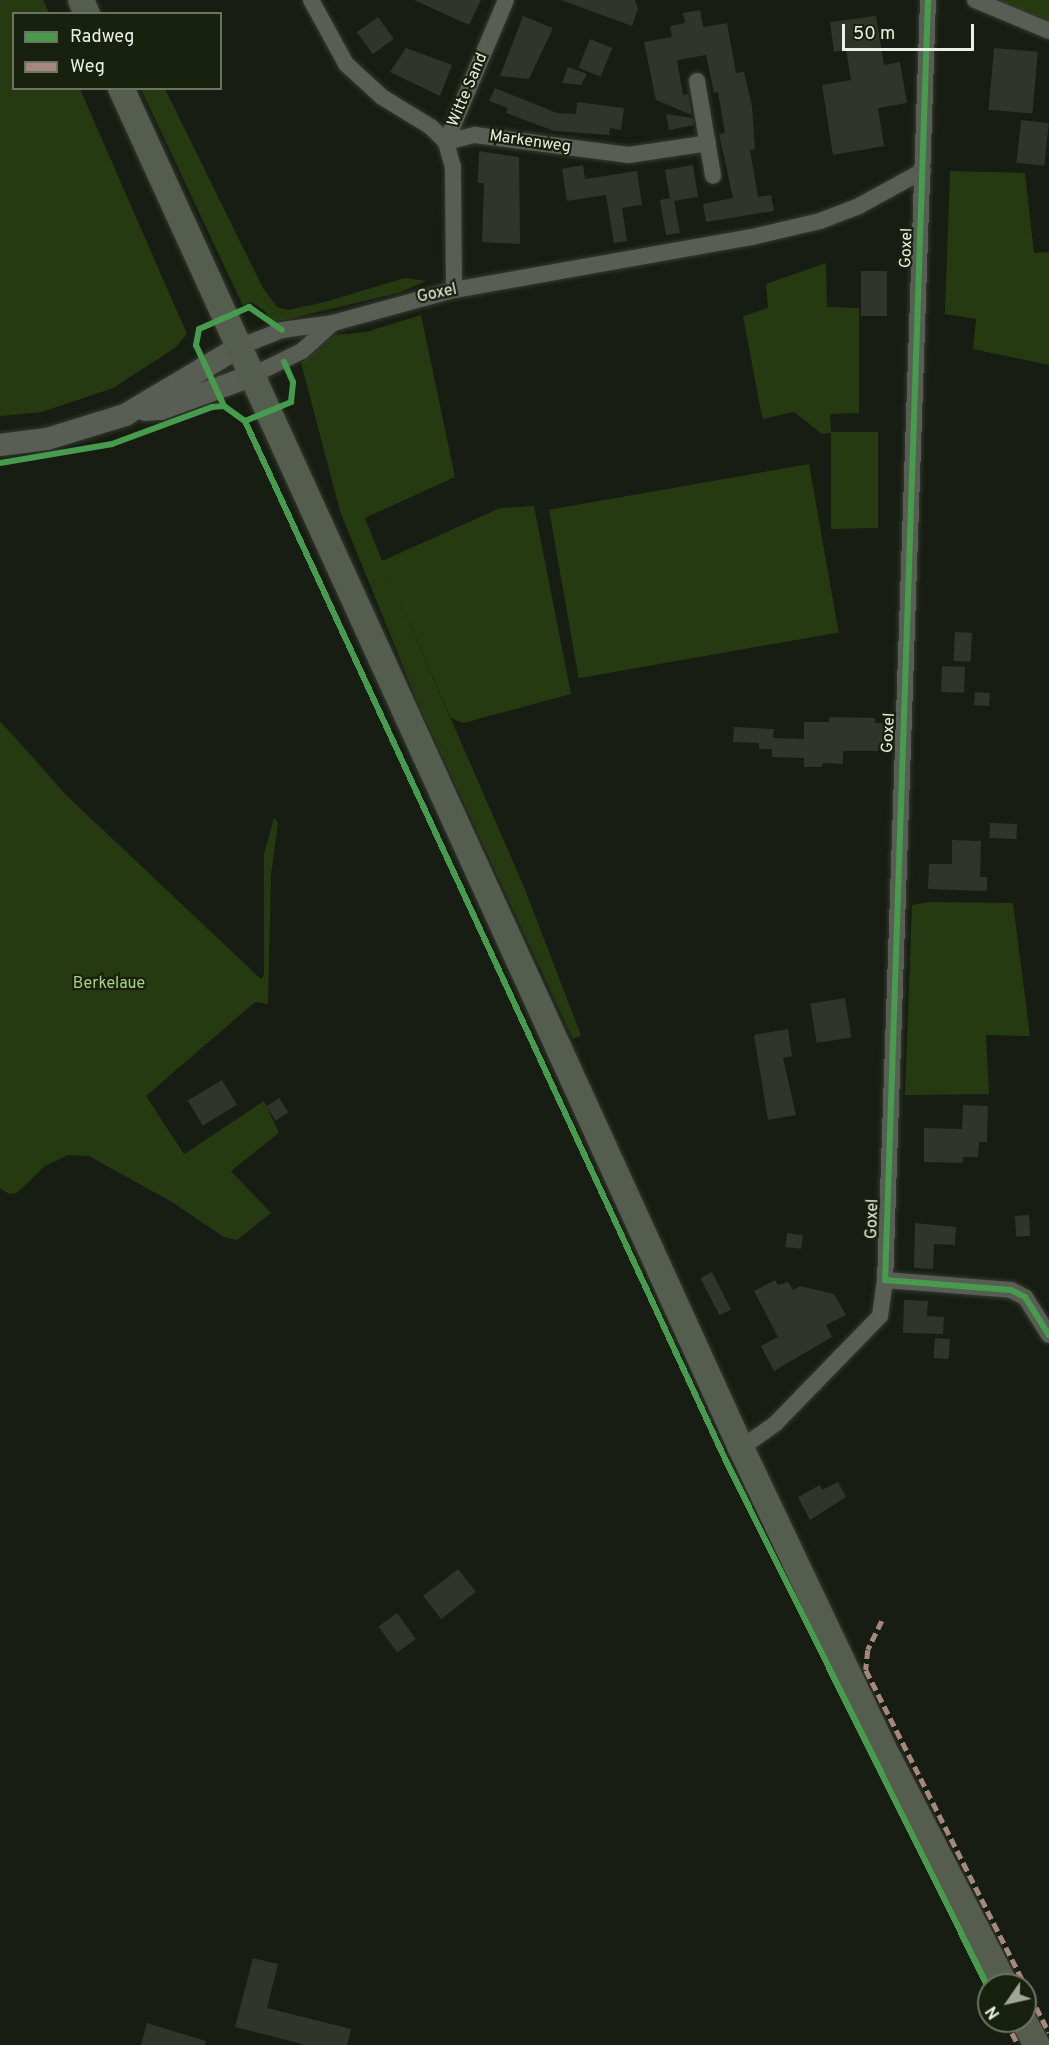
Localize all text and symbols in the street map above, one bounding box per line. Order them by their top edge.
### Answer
legend [12,12,222,90]
scale bar [845,12,977,50]
text: 50 m [853,23,895,46]
text: Radweg [70,26,134,49]
street label: Witte Sand [444,50,492,130]
text: Weg [70,56,105,79]
street label: Markenweg [488,127,572,157]
street label: Goxel [897,228,917,268]
street label: Goxel [415,280,459,308]
street label: Goxel [878,712,900,754]
park label: Berkelaue [73,974,145,994]
street label: Goxel [863,1199,883,1239]
north arrow [977,1973,1037,2033]
text: N [982,2002,1005,2022]

